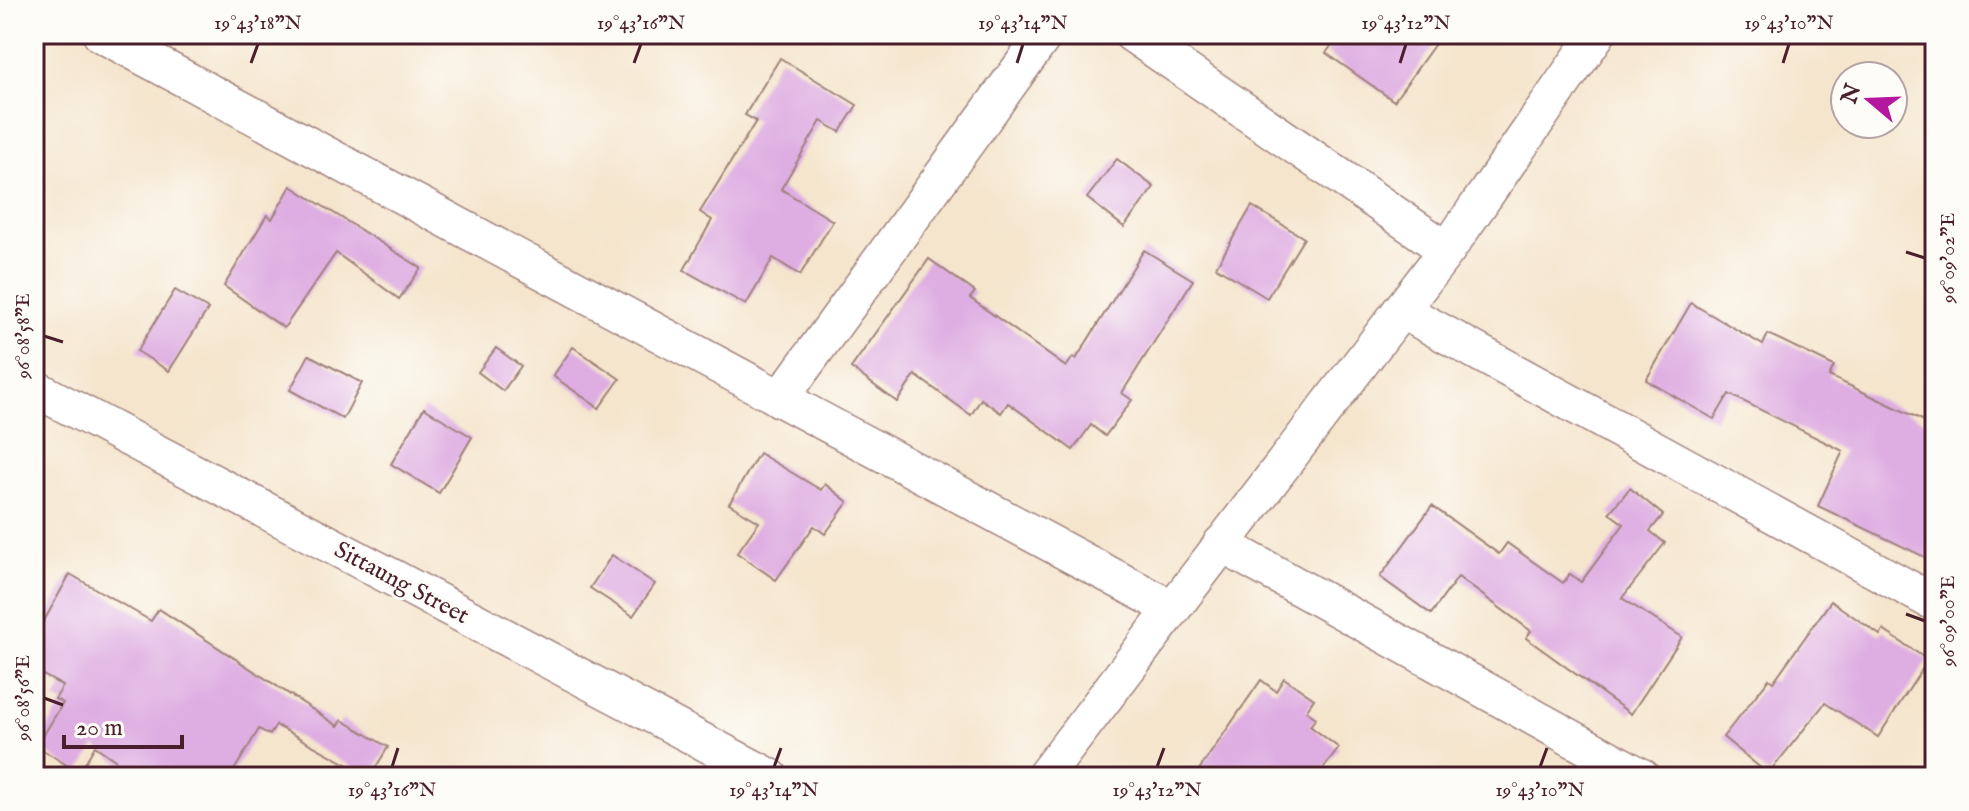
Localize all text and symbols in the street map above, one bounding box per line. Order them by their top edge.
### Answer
text: 19°43'18"N [214,11,302,36]
text: 19°43'16"N [597,11,685,36]
text: 19°43'14"N [978,11,1068,36]
text: 19°43'12"N [1361,11,1451,36]
text: 19°43'10"N [1744,11,1834,36]
north arrow [1829,60,1909,140]
text: N [1835,81,1868,109]
text: 96°09'02"E [1936,213,1961,304]
text: 96°08'58"E [11,293,36,380]
street label: Sittaung Street [328,535,474,632]
text: 96°09'00"E [1936,575,1961,668]
text: 96°08'56"E [11,655,36,742]
scale bar [64,699,182,749]
text: 20 m [76,713,123,744]
text: 19°43'16"N [348,778,436,803]
text: 19°43'14"N [729,778,819,803]
text: 19°43'12"N [1112,778,1202,803]
text: 19°43'10"N [1495,778,1585,803]

